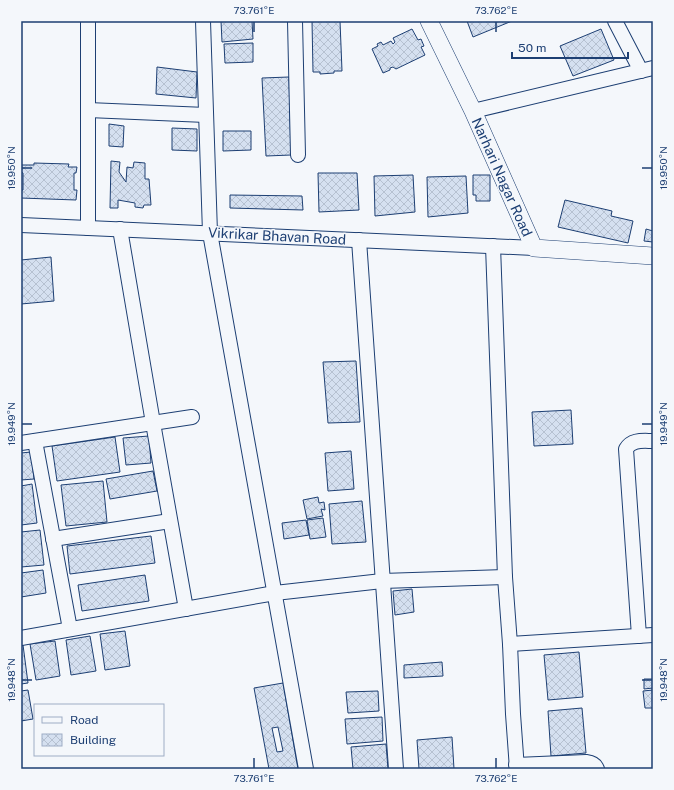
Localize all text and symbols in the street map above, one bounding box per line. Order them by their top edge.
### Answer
text: 73.761°E [234,4,274,16]
text: 73.762°E [475,4,517,16]
scale bar [512,34,628,60]
text: 50 m [518,41,546,55]
street label: Narhari Nagar Road [469,115,535,239]
text: 19.950°N [5,146,17,190]
text: 19.950°N [657,146,669,190]
street label: Vikrikar Bhavan Road [207,224,347,248]
text: 19.949°N [5,402,17,446]
text: 19.949°N [657,402,669,446]
text: 19.948°N [5,658,17,702]
text: 19.948°N [657,658,669,702]
legend [34,704,164,756]
text: Road [70,713,98,727]
text: Building [70,733,116,747]
text: 73.761°E [234,772,274,784]
text: 73.762°E [475,772,517,784]

